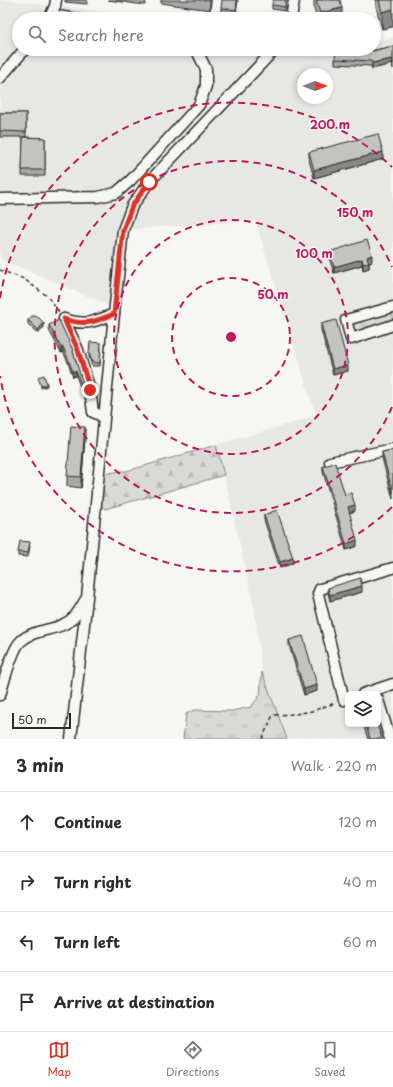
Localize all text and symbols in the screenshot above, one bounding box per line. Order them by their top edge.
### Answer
search box [12,12,381,56]
icon: search [26,23,48,45]
text: Search here [58,23,144,46]
north arrow [297,68,333,104]
text: 200 m [310,115,350,133]
route start [140,173,158,191]
text: 150 m [337,203,373,221]
text: 100 m [295,244,333,262]
text: 50 m [257,285,289,303]
centre of rings [224,330,238,344]
route end [81,381,99,399]
map controls [345,691,381,727]
button: layers [345,691,381,727]
scale bar [12,711,71,730]
text: 50 m [18,711,47,728]
text: 3 min [16,752,64,778]
text: Walk · 220 m [291,756,377,775]
text: Continue [54,810,122,833]
icon: ahead [16,811,38,833]
text: 120 m [338,812,377,831]
text: Turn right [54,870,131,893]
icon: right [16,871,38,893]
text: 40 m [343,872,377,891]
text: Turn left [54,930,120,953]
icon: left [16,931,38,953]
text: 60 m [343,932,377,951]
text: Arrive at destination [54,990,215,1013]
icon: arrive [16,991,38,1013]
tab: Map [47,1039,71,1080]
tab: Directions [166,1039,219,1080]
tab: Saved [314,1039,346,1080]

